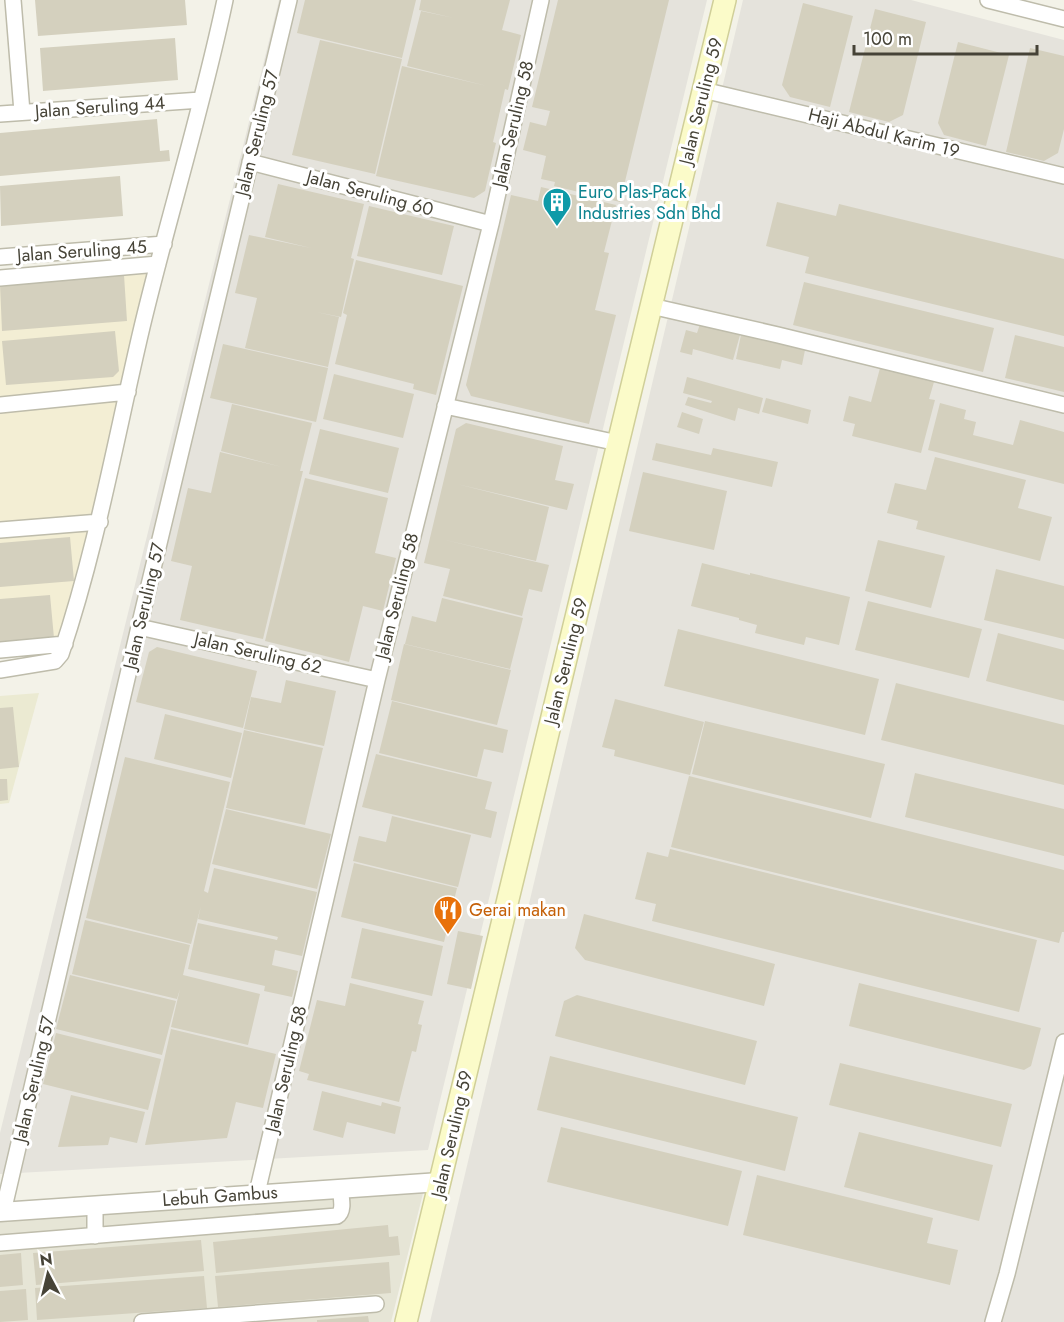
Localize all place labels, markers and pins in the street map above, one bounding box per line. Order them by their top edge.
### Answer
place label: Euro Plas-Pack Industries Sdn Bhd [578,179,721,226]
building icon: Euro Plas-Pack Industries Sdn Bhd [541,186,573,228]
restaurant icon: Gerai makan [432,894,464,936]
place label: Gerai makan [469,897,566,923]

